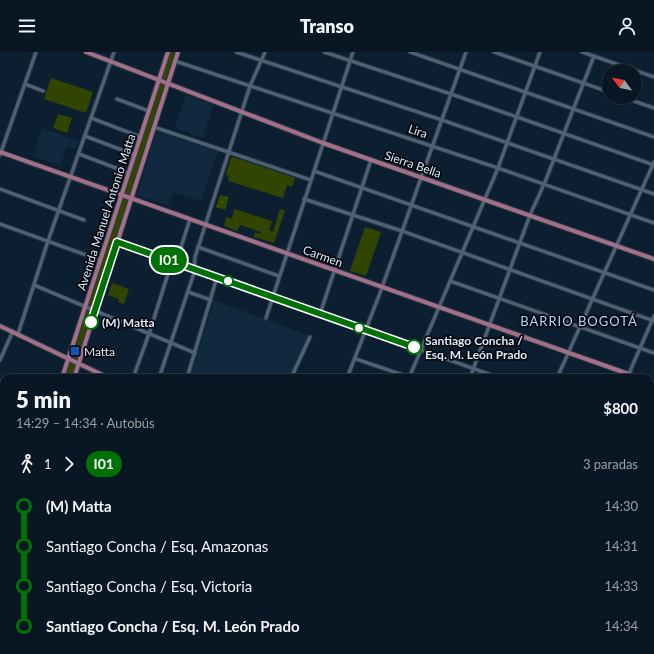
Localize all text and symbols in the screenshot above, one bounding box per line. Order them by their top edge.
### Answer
icon: menu [16,15,38,37]
text: Transo [300,15,354,37]
icon: person [616,15,638,37]
north arrow [602,64,642,104]
map controls [602,64,642,104]
street label: Lira [407,121,430,141]
street label: Avenida Manuel Antonio Matta [74,132,138,292]
street label: Sierra Bella [383,147,443,181]
street label: Carmen [301,242,345,270]
line badge: I01 [146,247,192,273]
text: I01 [159,251,179,268]
unlabelled marker [222,275,234,287]
district label: BARRIO BOGOTÁ [520,313,638,329]
marker: (M) Matta [83,314,99,330]
place label: (M) Matta [102,315,155,330]
unlabelled marker [353,322,365,334]
place label: Santiago Concha / Esq. M. León Prado [425,333,527,362]
marker: Santiago Concha / Esq. M. León Prado [406,339,422,355]
place label: Matta [84,344,115,359]
marker: Matta [69,345,81,357]
text: 5 min [16,386,71,413]
text: $800 [603,399,638,417]
text: 14:29 – 14:34 · Autobús [16,415,155,431]
icon: walk [16,453,38,475]
icon: forward [58,453,80,475]
text: I01 [94,455,114,472]
text: 1 [44,456,52,472]
text: 3 paradas [583,456,638,472]
text: (M) Matta [46,497,112,515]
text: 14:30 [605,498,638,514]
text: Santiago Concha / Esq. Amazonas [46,537,268,555]
text: 14:31 [605,538,638,554]
text: Santiago Concha / Esq. Victoria [46,577,252,595]
text: 14:33 [605,578,638,594]
text: Santiago Concha / Esq. M. León Prado [46,617,300,635]
text: 14:34 [605,618,638,634]

